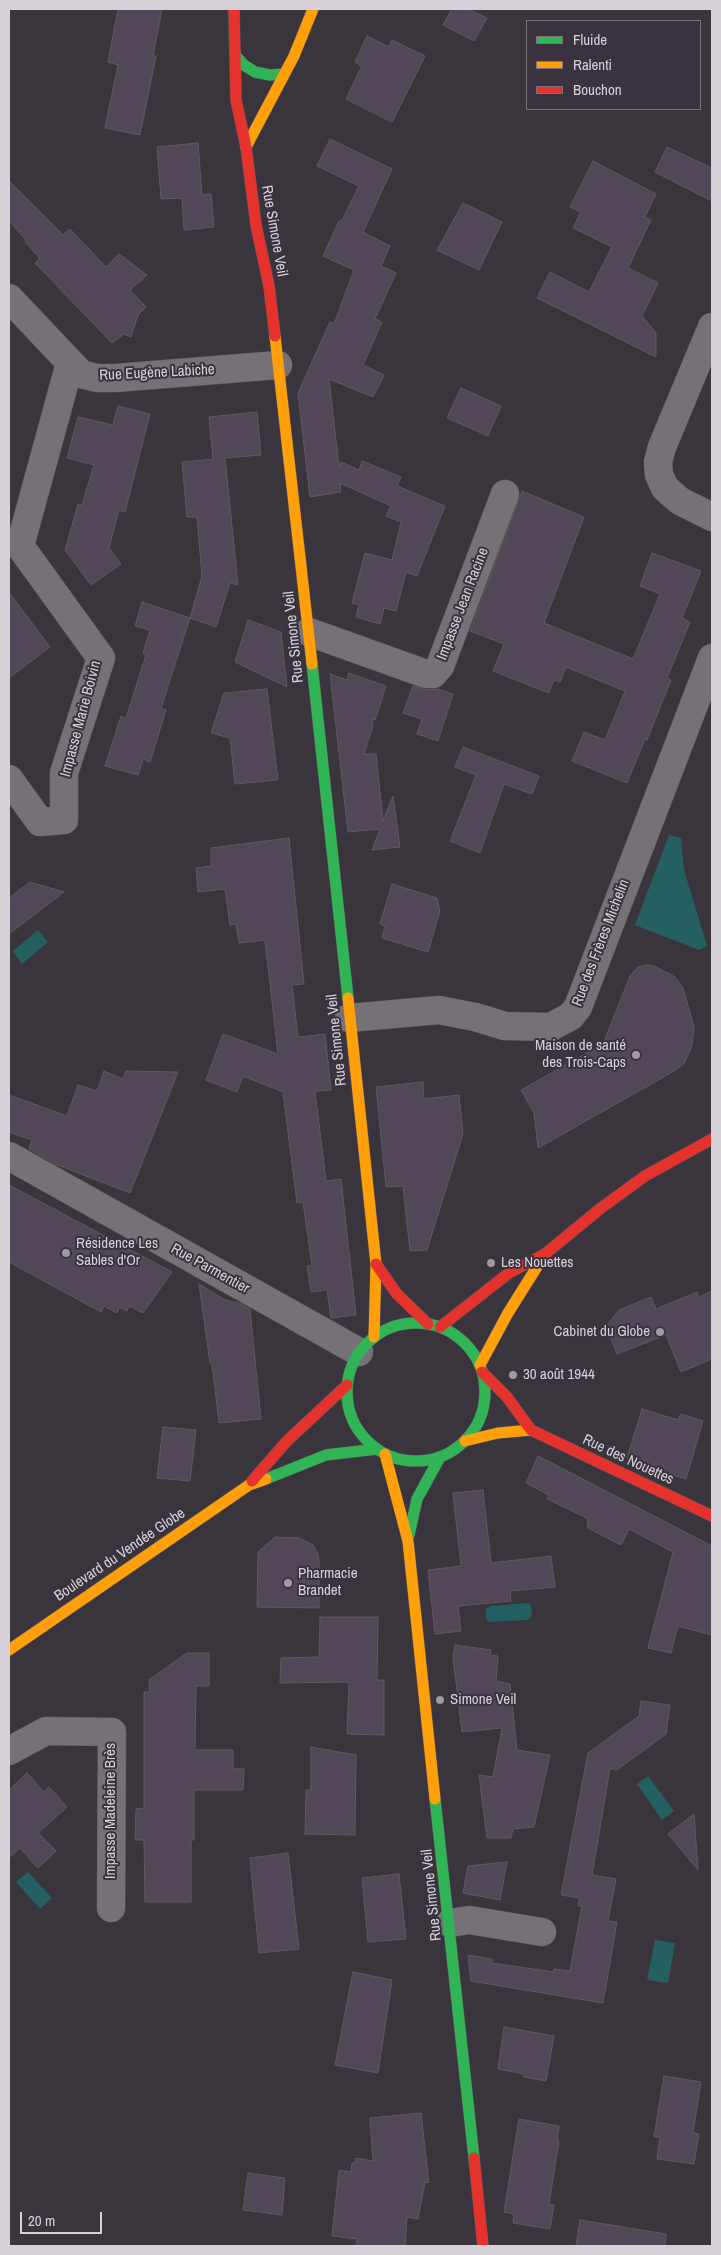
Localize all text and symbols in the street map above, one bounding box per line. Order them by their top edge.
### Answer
legend [526,20,701,110]
text: Fluide [573,29,607,50]
text: Ralenti [573,54,612,75]
text: Bouchon [573,79,622,100]
street label: Rue Simone Veil [257,184,291,278]
street label: Rue Eugène Labiche [99,361,215,385]
street label: Impasse Jean Racine [433,545,493,663]
street label: Rue Simone Veil [280,590,308,684]
street label: Impasse Marie Boivin [57,659,105,779]
street label: Rue des Frères Michelin [568,877,634,1009]
street label: Rue Simone Veil [323,993,351,1087]
place label: Maison de santé des Trois-Caps [535,1037,626,1072]
marker: Maison de santé des Trois-Caps [630,1049,642,1061]
place label: Résidence Les Sables d'Or [76,1235,158,1270]
street label: Rue Parmentier [168,1240,252,1298]
marker: Résidence Les Sables d'Or [60,1247,72,1259]
place label: Les Nouettes [501,1254,573,1272]
marker: Les Nouettes [485,1257,497,1269]
place label: Cabinet du Globe [554,1323,650,1341]
marker: Cabinet du Globe [654,1326,666,1338]
place label: 30 août 1944 [523,1366,595,1384]
marker: 30 août 1944 [507,1369,519,1381]
street label: Rue des Nouettes [580,1431,676,1489]
street label: Boulevard du Vendée Globe [51,1505,189,1605]
place label: Pharmacie Brandet [298,1565,357,1600]
marker: Pharmacie Brandet [282,1577,294,1589]
place label: Simone Veil [450,1691,516,1709]
marker: Simone Veil [434,1694,446,1706]
street label: Impasse Madeleine Brès [102,1743,120,1879]
street label: Rue Simone Veil [418,1848,446,1942]
scale bar [22,2202,105,2234]
text: 20 m [28,2210,55,2231]

